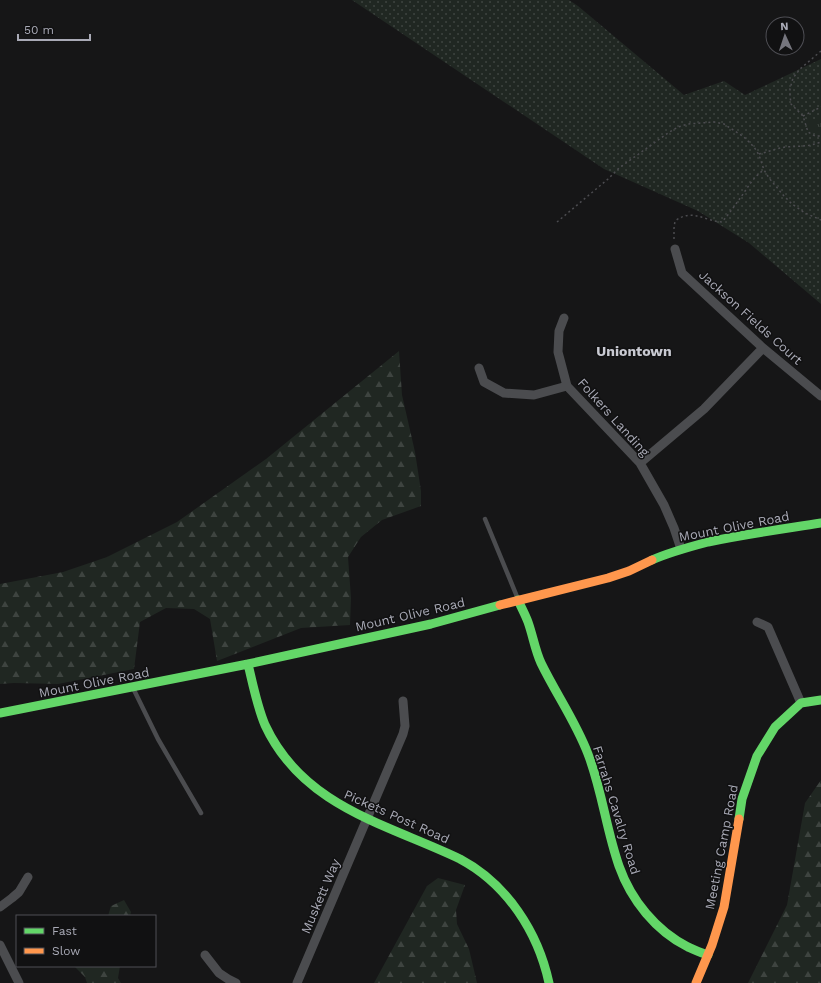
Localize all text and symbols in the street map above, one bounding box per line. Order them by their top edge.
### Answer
scale bar [18,16,90,42]
north arrow [765,16,805,56]
text: N [780,20,789,33]
text: 50 m [24,23,54,37]
street label: Jackson Fields Court [696,267,806,368]
district label: Uniontown [596,343,672,359]
street label: Folkers Landing [575,375,653,459]
street label: Mount Olive Road [678,508,791,545]
street label: Mount Olive Road [354,595,466,634]
street label: Mount Olive Road [38,664,151,701]
street label: Farrahs Cavalry Road [590,744,643,876]
street label: Meeting Camp Road [702,783,741,911]
street label: Pickets Post Road [342,786,452,846]
street label: Muskett Way [298,856,343,936]
legend [16,915,156,967]
text: Fast [52,924,77,938]
text: Slow [52,944,80,958]

